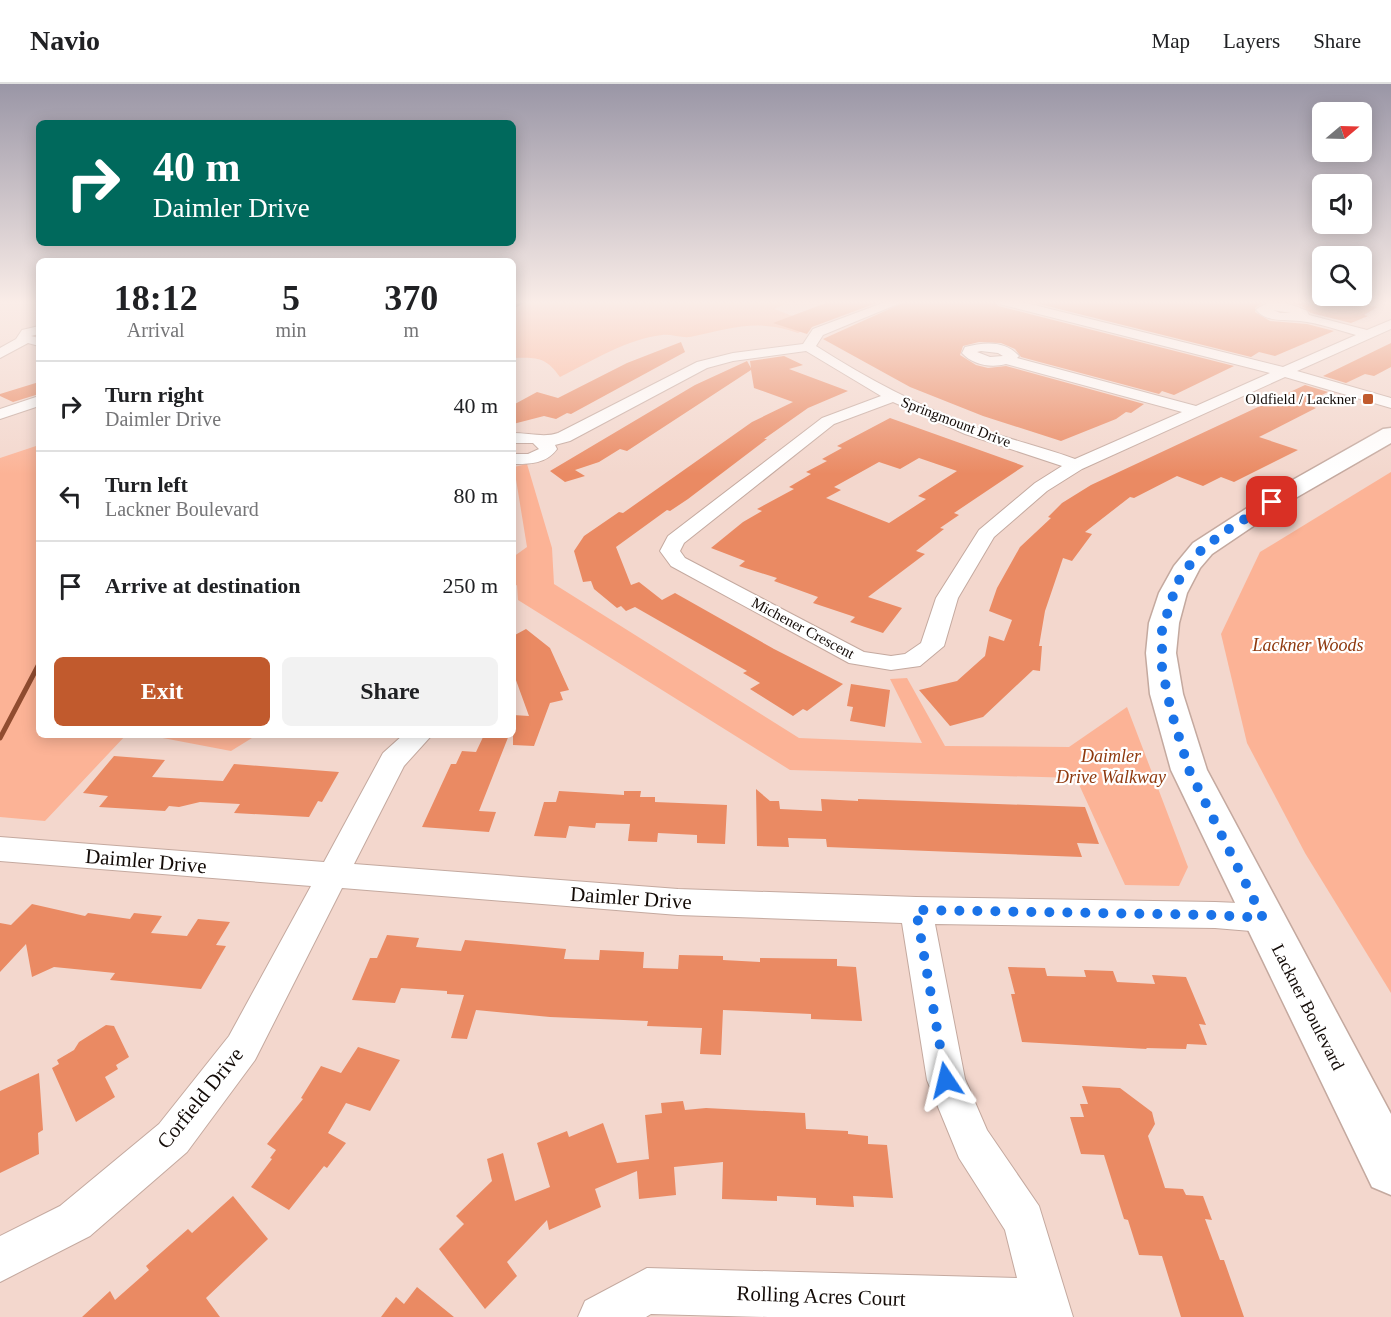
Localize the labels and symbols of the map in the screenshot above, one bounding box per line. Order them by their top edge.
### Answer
north arrow [1312,102,1372,162]
place label: Oldfield / Lackner [1245,391,1356,407]
marker: Oldfield / Lackner [1361,392,1375,406]
street label: Springmount Drive [899,394,1013,450]
pin [1246,476,1297,527]
street label: Michener Crescent [749,594,858,662]
park label: Lackner Woods [1252,635,1363,655]
park label: Daimler Drive Walkway [1055,746,1166,787]
street label: Daimler Drive [84,844,208,878]
street label: Daimler Drive [569,882,693,914]
street label: Lackner Boulevard [1268,941,1348,1073]
street label: Corfield Drive [152,1043,248,1153]
position arrow [914,1048,978,1112]
street label: Rolling Acres Court [736,1281,906,1311]

